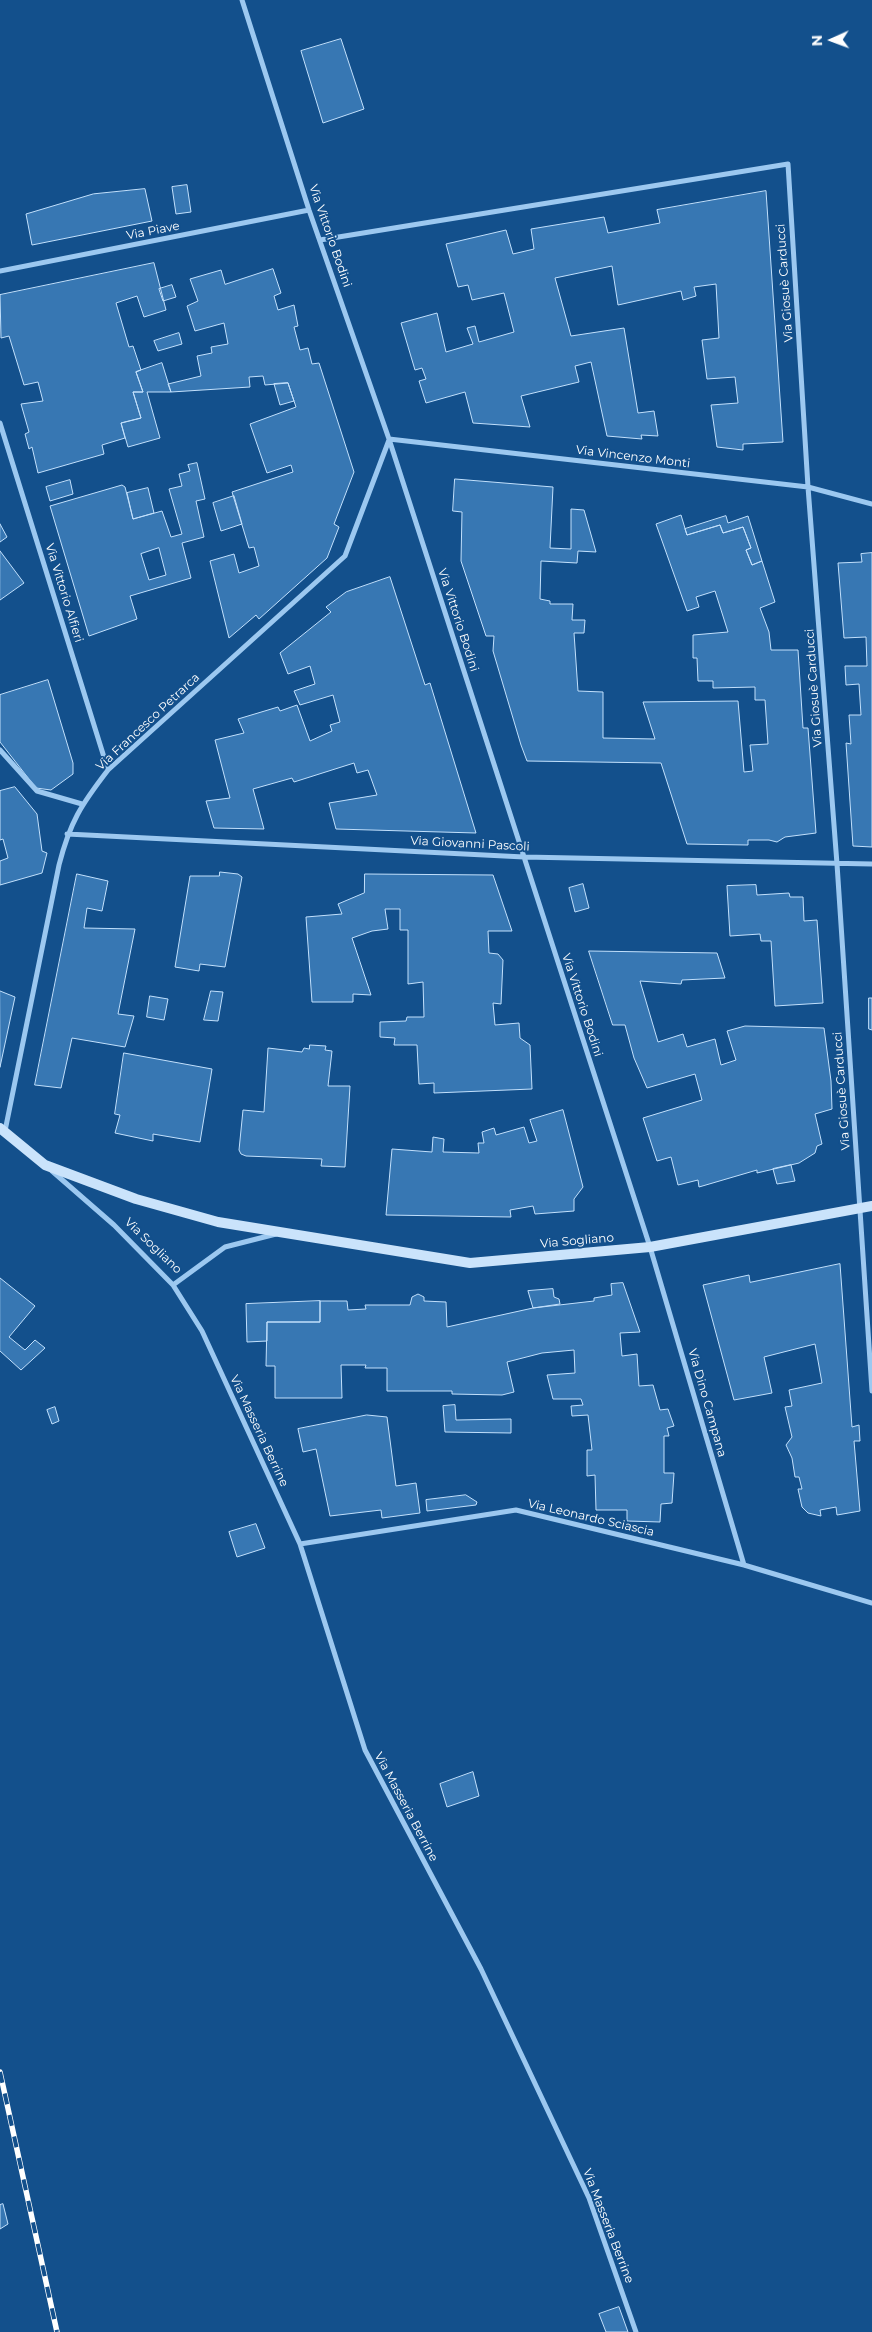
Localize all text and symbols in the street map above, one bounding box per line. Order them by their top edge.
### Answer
north arrow [807,15,857,65]
text: N [808,35,826,46]
street label: Via Vittorio Bodini [306,183,354,289]
street label: Via Piave [125,219,181,243]
street label: Via Giosuè Carducci [774,223,796,343]
street label: Via Vincenzo Monti [575,443,691,471]
street label: Via Vittorio Alfieri [42,542,86,644]
street label: Via Vittorio Bodini [435,567,481,673]
street label: Via Giosuè Carducci [803,628,825,748]
street label: Via Francesco Petrarca [93,670,203,774]
street label: Via Giovanni Pascoli [410,834,530,854]
street label: Via Vittorio Bodini [559,952,605,1058]
street label: Via Giosuè Carducci [831,1031,853,1151]
street label: Via Sogliano [121,1215,185,1277]
street label: Via Sogliano [540,1231,614,1251]
street label: Via Dino Campana [685,1347,729,1459]
street label: Via Masseria Berrine [227,1373,291,1489]
street label: Via Leonardo Sciascia [526,1496,656,1540]
street label: Via Masseria Berrine [371,1750,441,1864]
street label: Via Masseria Berrine [579,2167,637,2285]

